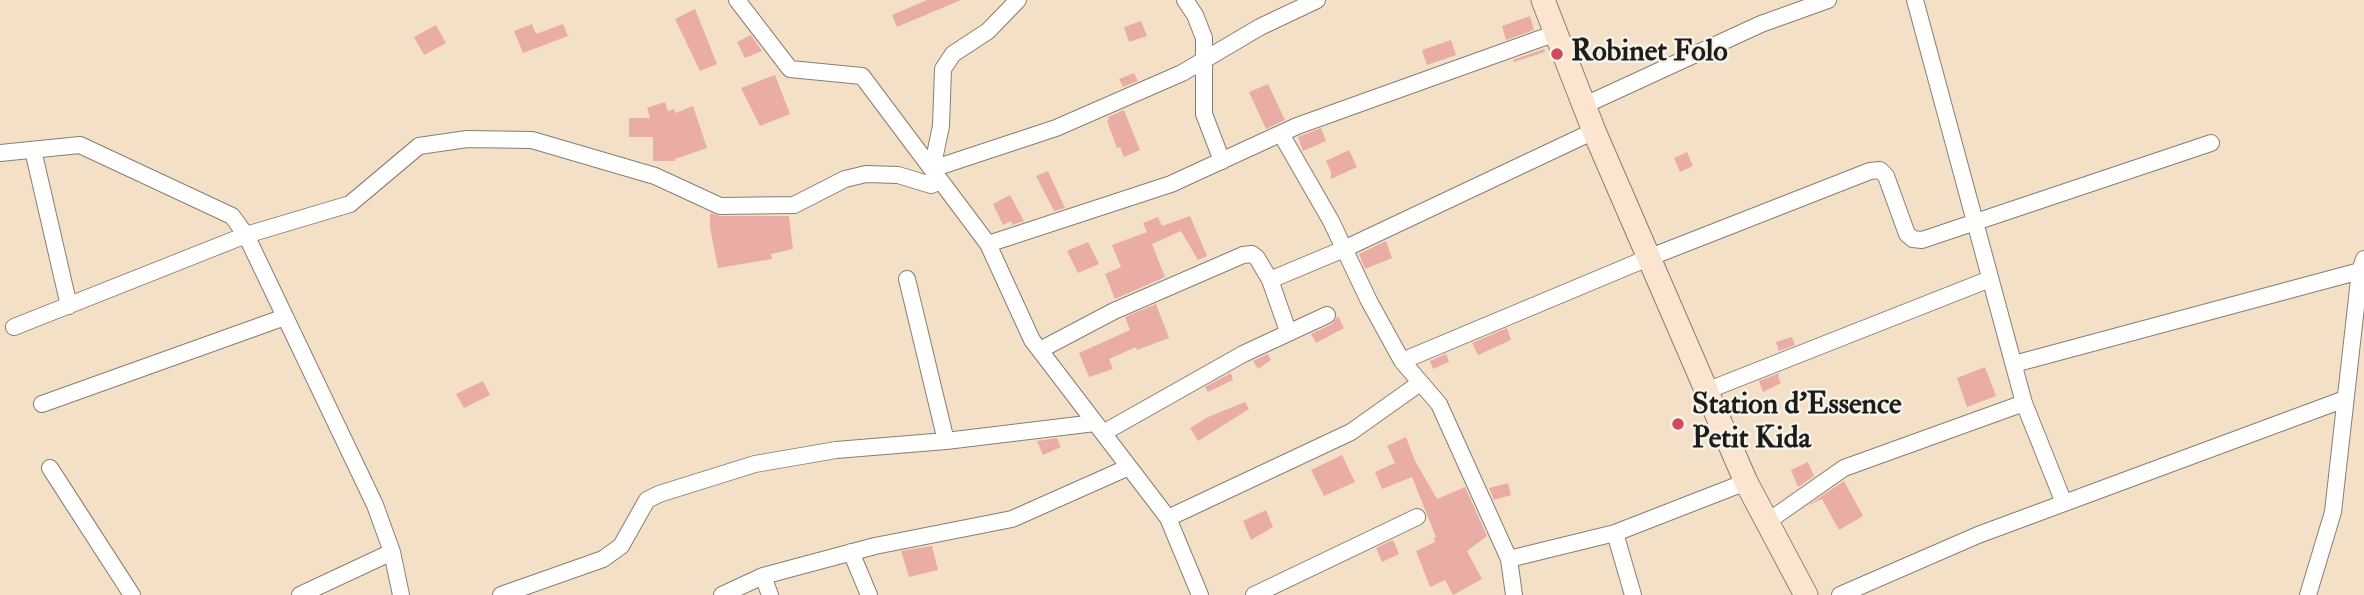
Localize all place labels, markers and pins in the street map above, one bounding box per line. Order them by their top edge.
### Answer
place label: Robinet Folo [1571,36,1728,72]
marker: Robinet Folo [1549,46,1565,62]
place label: Station d'Essence Petit Kida [1692,389,1902,460]
marker: Station d'Essence Petit Kida [1670,416,1686,432]

